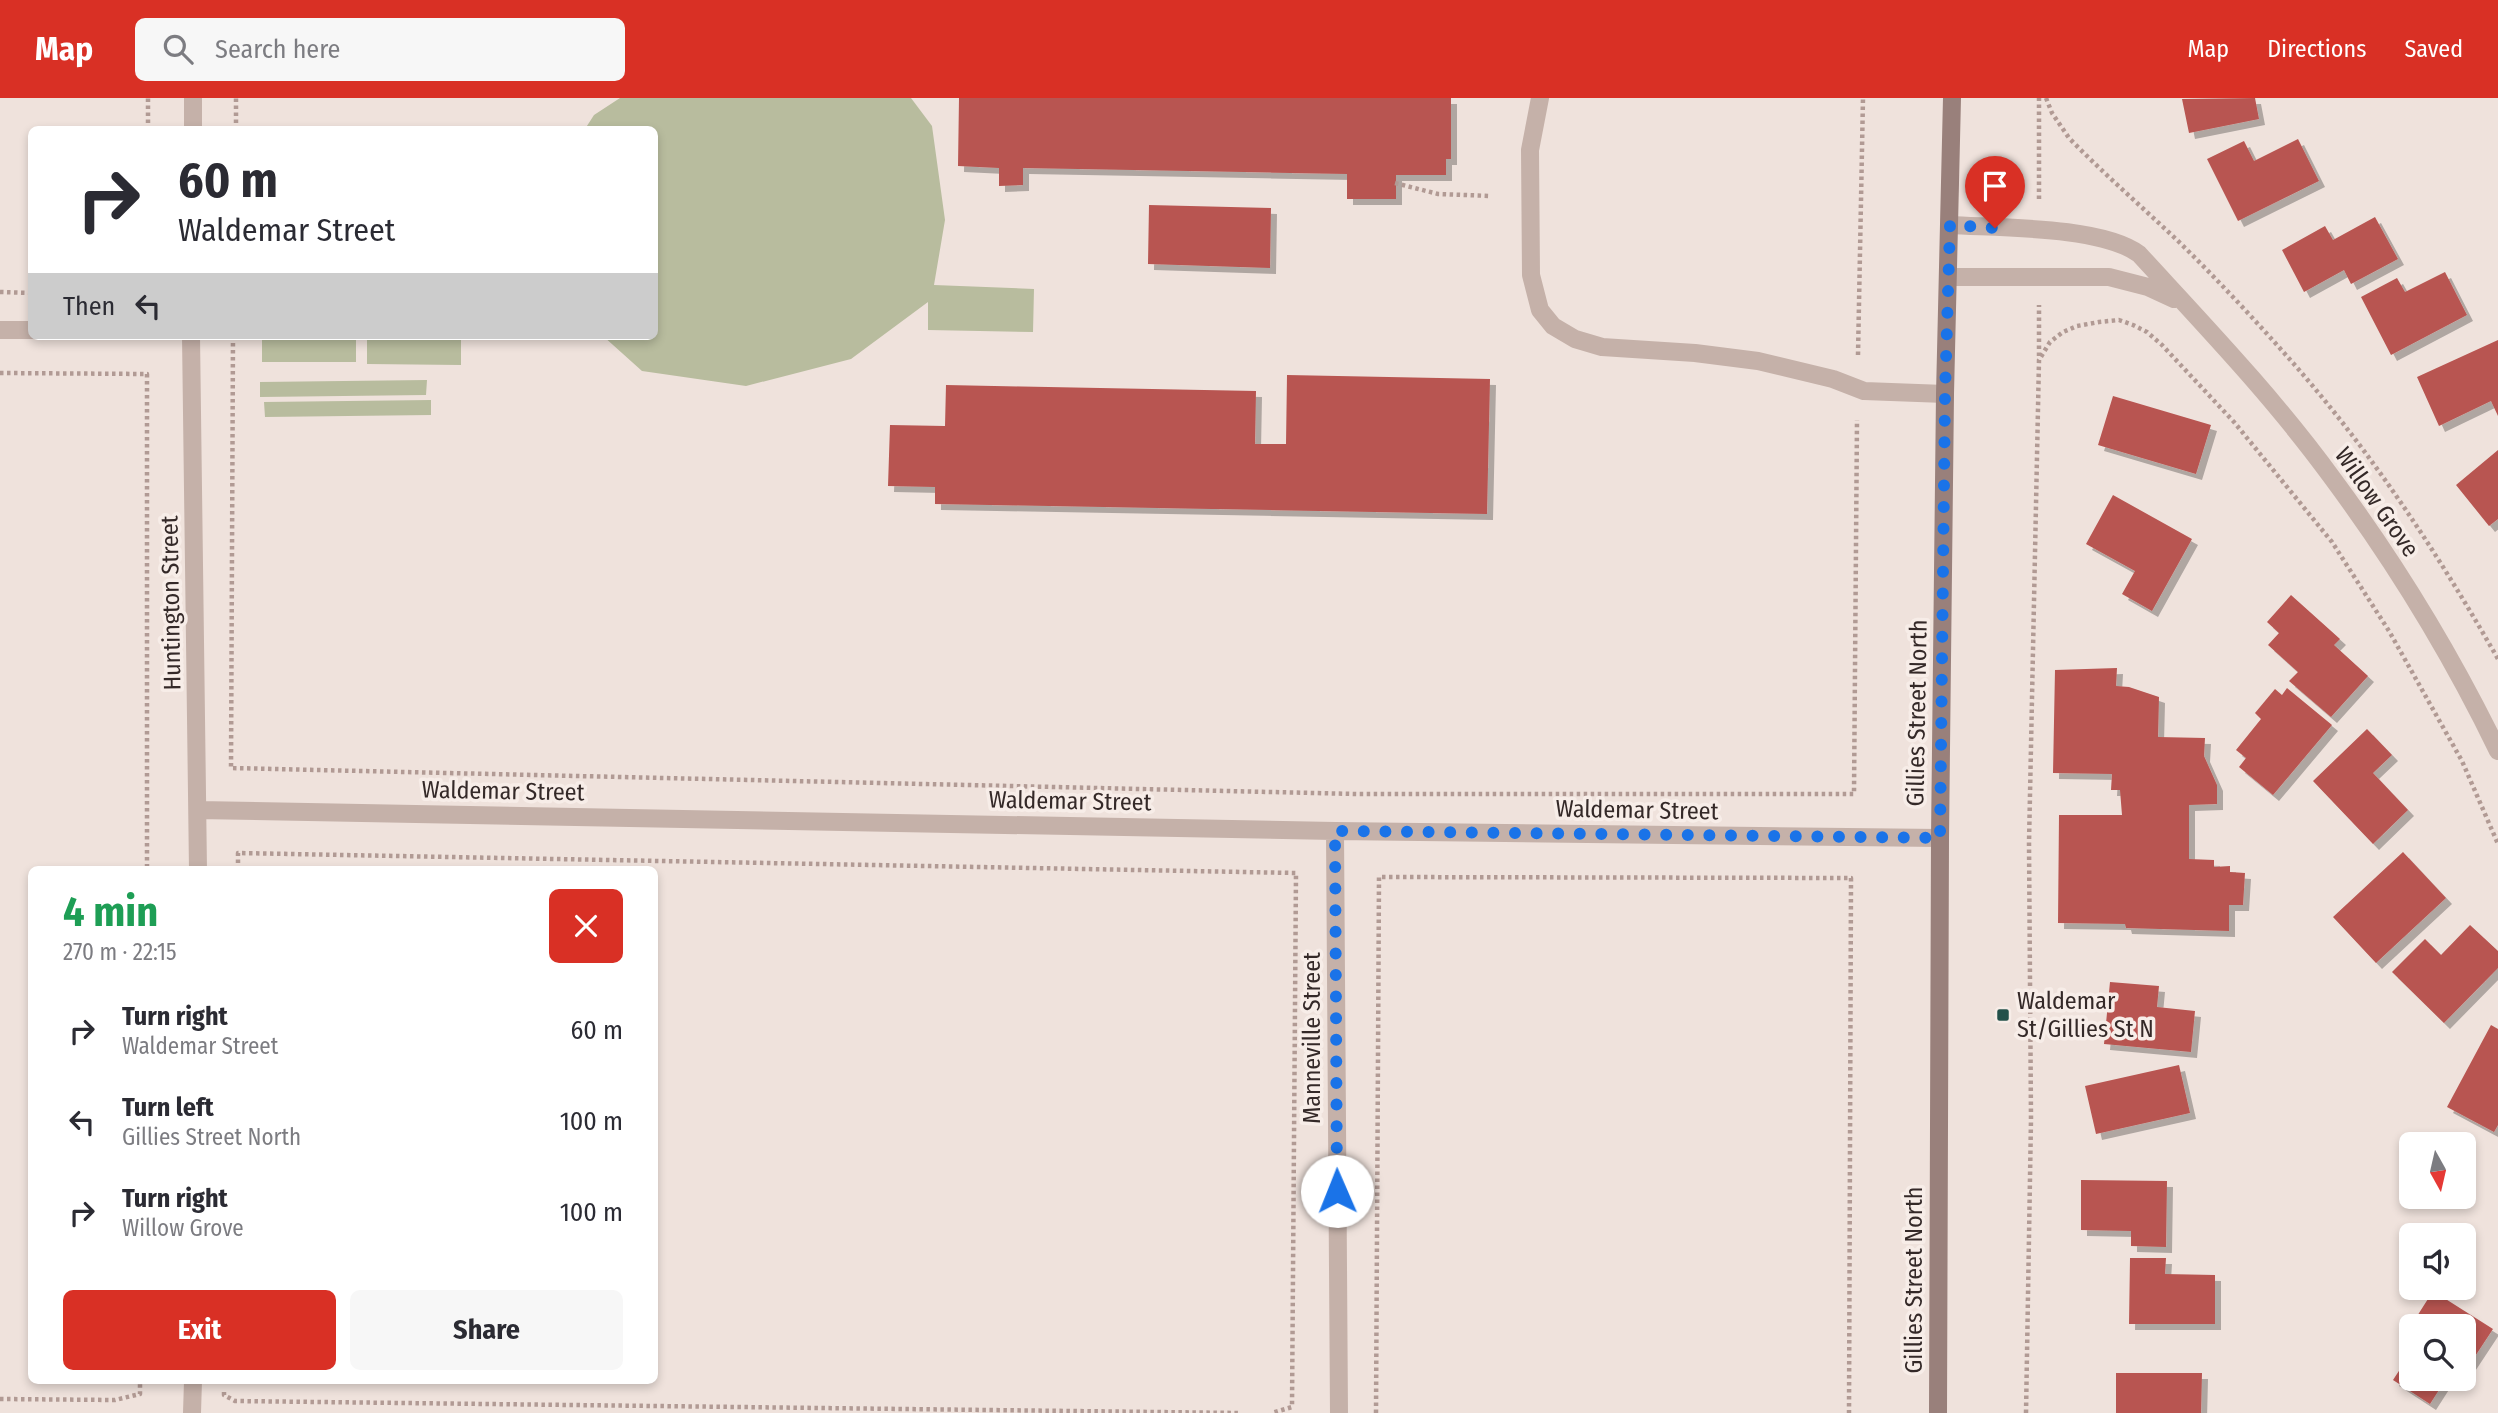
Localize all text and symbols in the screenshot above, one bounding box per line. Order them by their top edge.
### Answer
search box [135,18,625,81]
text: Map [35,29,93,69]
icon: search [159,30,197,68]
text: Search here [215,34,340,65]
text: Map [2188,35,2229,63]
text: Directions [2267,35,2366,63]
text: Saved [2404,35,2463,63]
text: 60 m [178,151,278,210]
icon: right [63,154,154,245]
pin [1965,156,2025,228]
icon: arrive [1976,167,2014,205]
text: Waldemar Street [178,211,395,249]
icon: left [129,287,167,325]
text: Then [63,291,115,322]
street label: Willow Grove [2329,442,2425,562]
street label: Huntington Street [155,515,187,691]
street label: Gillies Street North [1901,619,1933,807]
street label: Waldemar Street [421,776,585,806]
street label: Waldemar Street [988,786,1152,816]
street label: Waldemar Street [1555,795,1719,825]
text: 4 min [63,887,158,937]
button: close [549,889,623,963]
text: 270 m · 22:15 [63,938,177,966]
street label: Manneville Street [1298,952,1326,1124]
place label: Waldemar St/Gillies St N [2017,987,2154,1043]
text: Turn right [122,1001,228,1032]
marker: Waldemar St/Gillies St N [1995,1007,2011,1023]
icon: right [63,1012,101,1050]
text: 60 m [570,1015,623,1046]
text: Waldemar Street [122,1032,278,1060]
text: Turn left [122,1092,214,1123]
icon: left [63,1103,101,1141]
text: 100 m [560,1106,623,1137]
text: Gillies Street North [122,1123,301,1151]
north arrow [2399,1132,2476,1209]
map controls [2399,1132,2476,1391]
position arrow [1300,1154,1374,1228]
text: Turn right [122,1183,228,1214]
street label: Gillies Street North [1900,1187,1928,1373]
icon: right [63,1194,101,1232]
text: 100 m [560,1197,623,1228]
text: Willow Grove [122,1214,244,1242]
button: sound [2399,1223,2476,1300]
button: Exit [63,1290,336,1370]
button: Share [350,1290,623,1370]
button: search [2399,1314,2476,1391]

